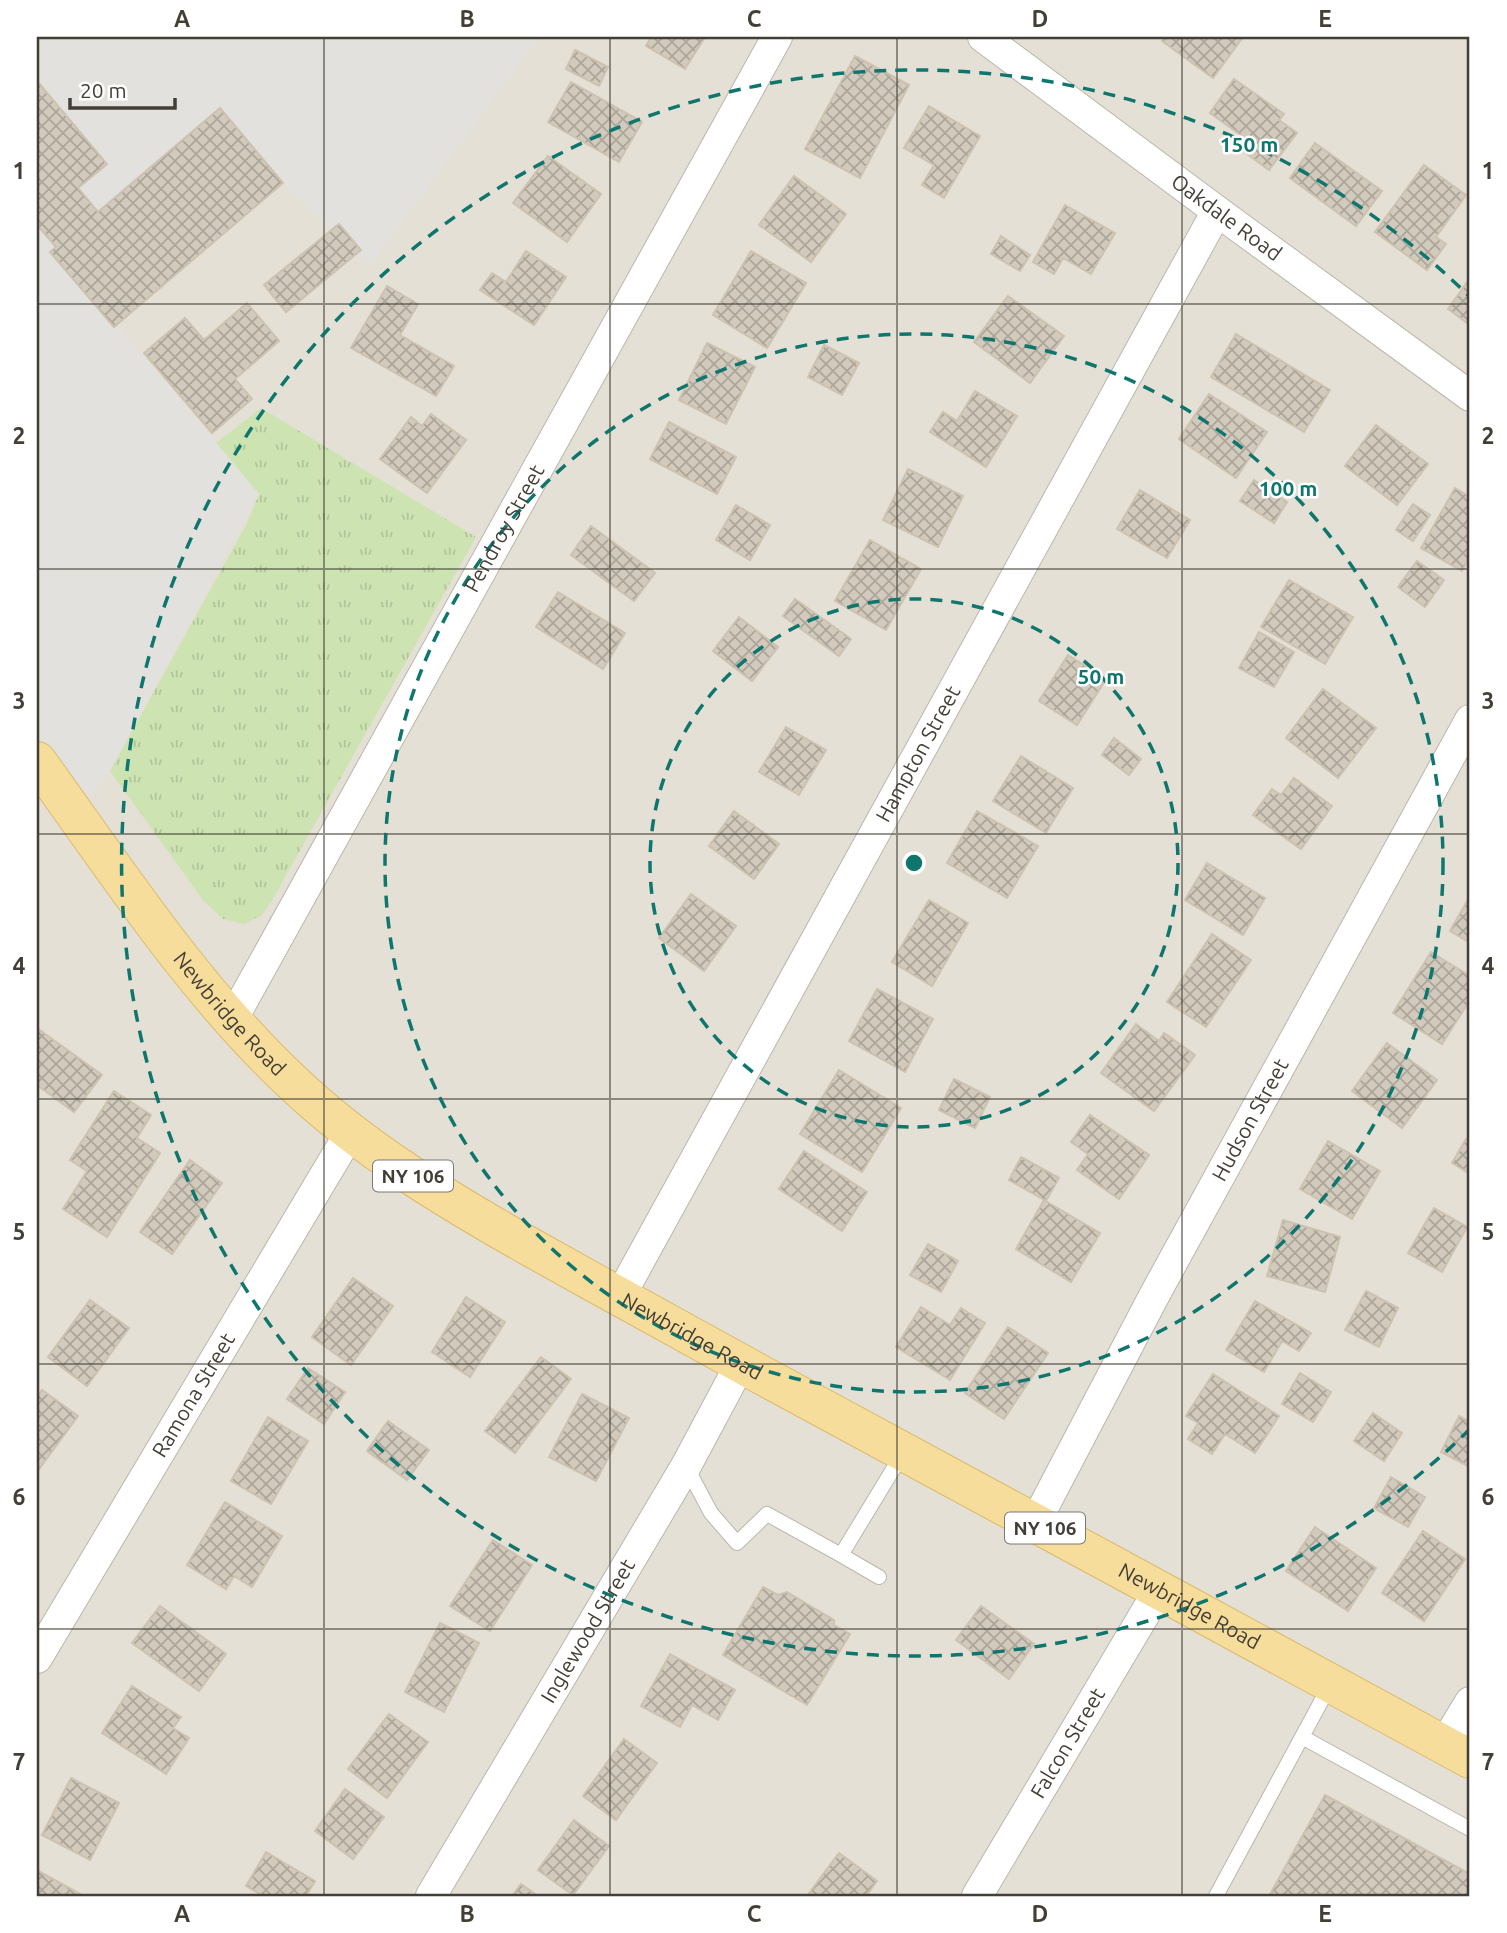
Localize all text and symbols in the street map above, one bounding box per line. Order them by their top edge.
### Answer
text: A [174,6,190,31]
text: B [459,6,475,31]
text: C [747,6,762,31]
text: D [1032,6,1048,31]
text: E [1318,6,1332,31]
scale bar [70,66,175,110]
text: 20 m [80,78,127,102]
text: 150 m [1220,132,1278,156]
text: 1 [13,158,25,183]
text: 1 [1482,158,1494,183]
street label: Oakdale Road [1167,168,1287,265]
text: 2 [13,423,25,448]
text: 2 [1482,423,1494,448]
street label: Pendroy Street [459,460,549,596]
text: 100 m [1259,476,1317,500]
text: 50 m [1078,664,1124,688]
street label: Hampton Street [870,681,965,826]
text: 3 [13,688,25,713]
text: 3 [1482,688,1494,713]
centre of rings [902,851,926,875]
street label: Newbridge Road [169,947,291,1080]
text: 4 [13,953,26,978]
text: 4 [1482,953,1495,978]
street label: Hudson Street [1206,1054,1293,1185]
road number: NY 106 [373,1160,453,1192]
text: 5 [13,1219,25,1244]
text: 5 [1482,1219,1494,1244]
street label: Newbridge Road [618,1287,767,1384]
street label: Ramona Street [147,1328,239,1461]
text: 6 [13,1484,26,1509]
text: 6 [1482,1484,1495,1509]
road number: NY 106 [1005,1512,1085,1544]
street label: Inglewood Street [535,1554,639,1707]
street label: Newbridge Road [1115,1558,1265,1654]
street label: Falcon Street [1025,1683,1109,1802]
text: 7 [13,1749,25,1774]
text: 7 [1482,1749,1494,1774]
text: A [174,1901,190,1926]
text: B [459,1901,475,1926]
text: C [747,1901,762,1926]
text: D [1032,1901,1048,1926]
text: E [1318,1901,1332,1926]

